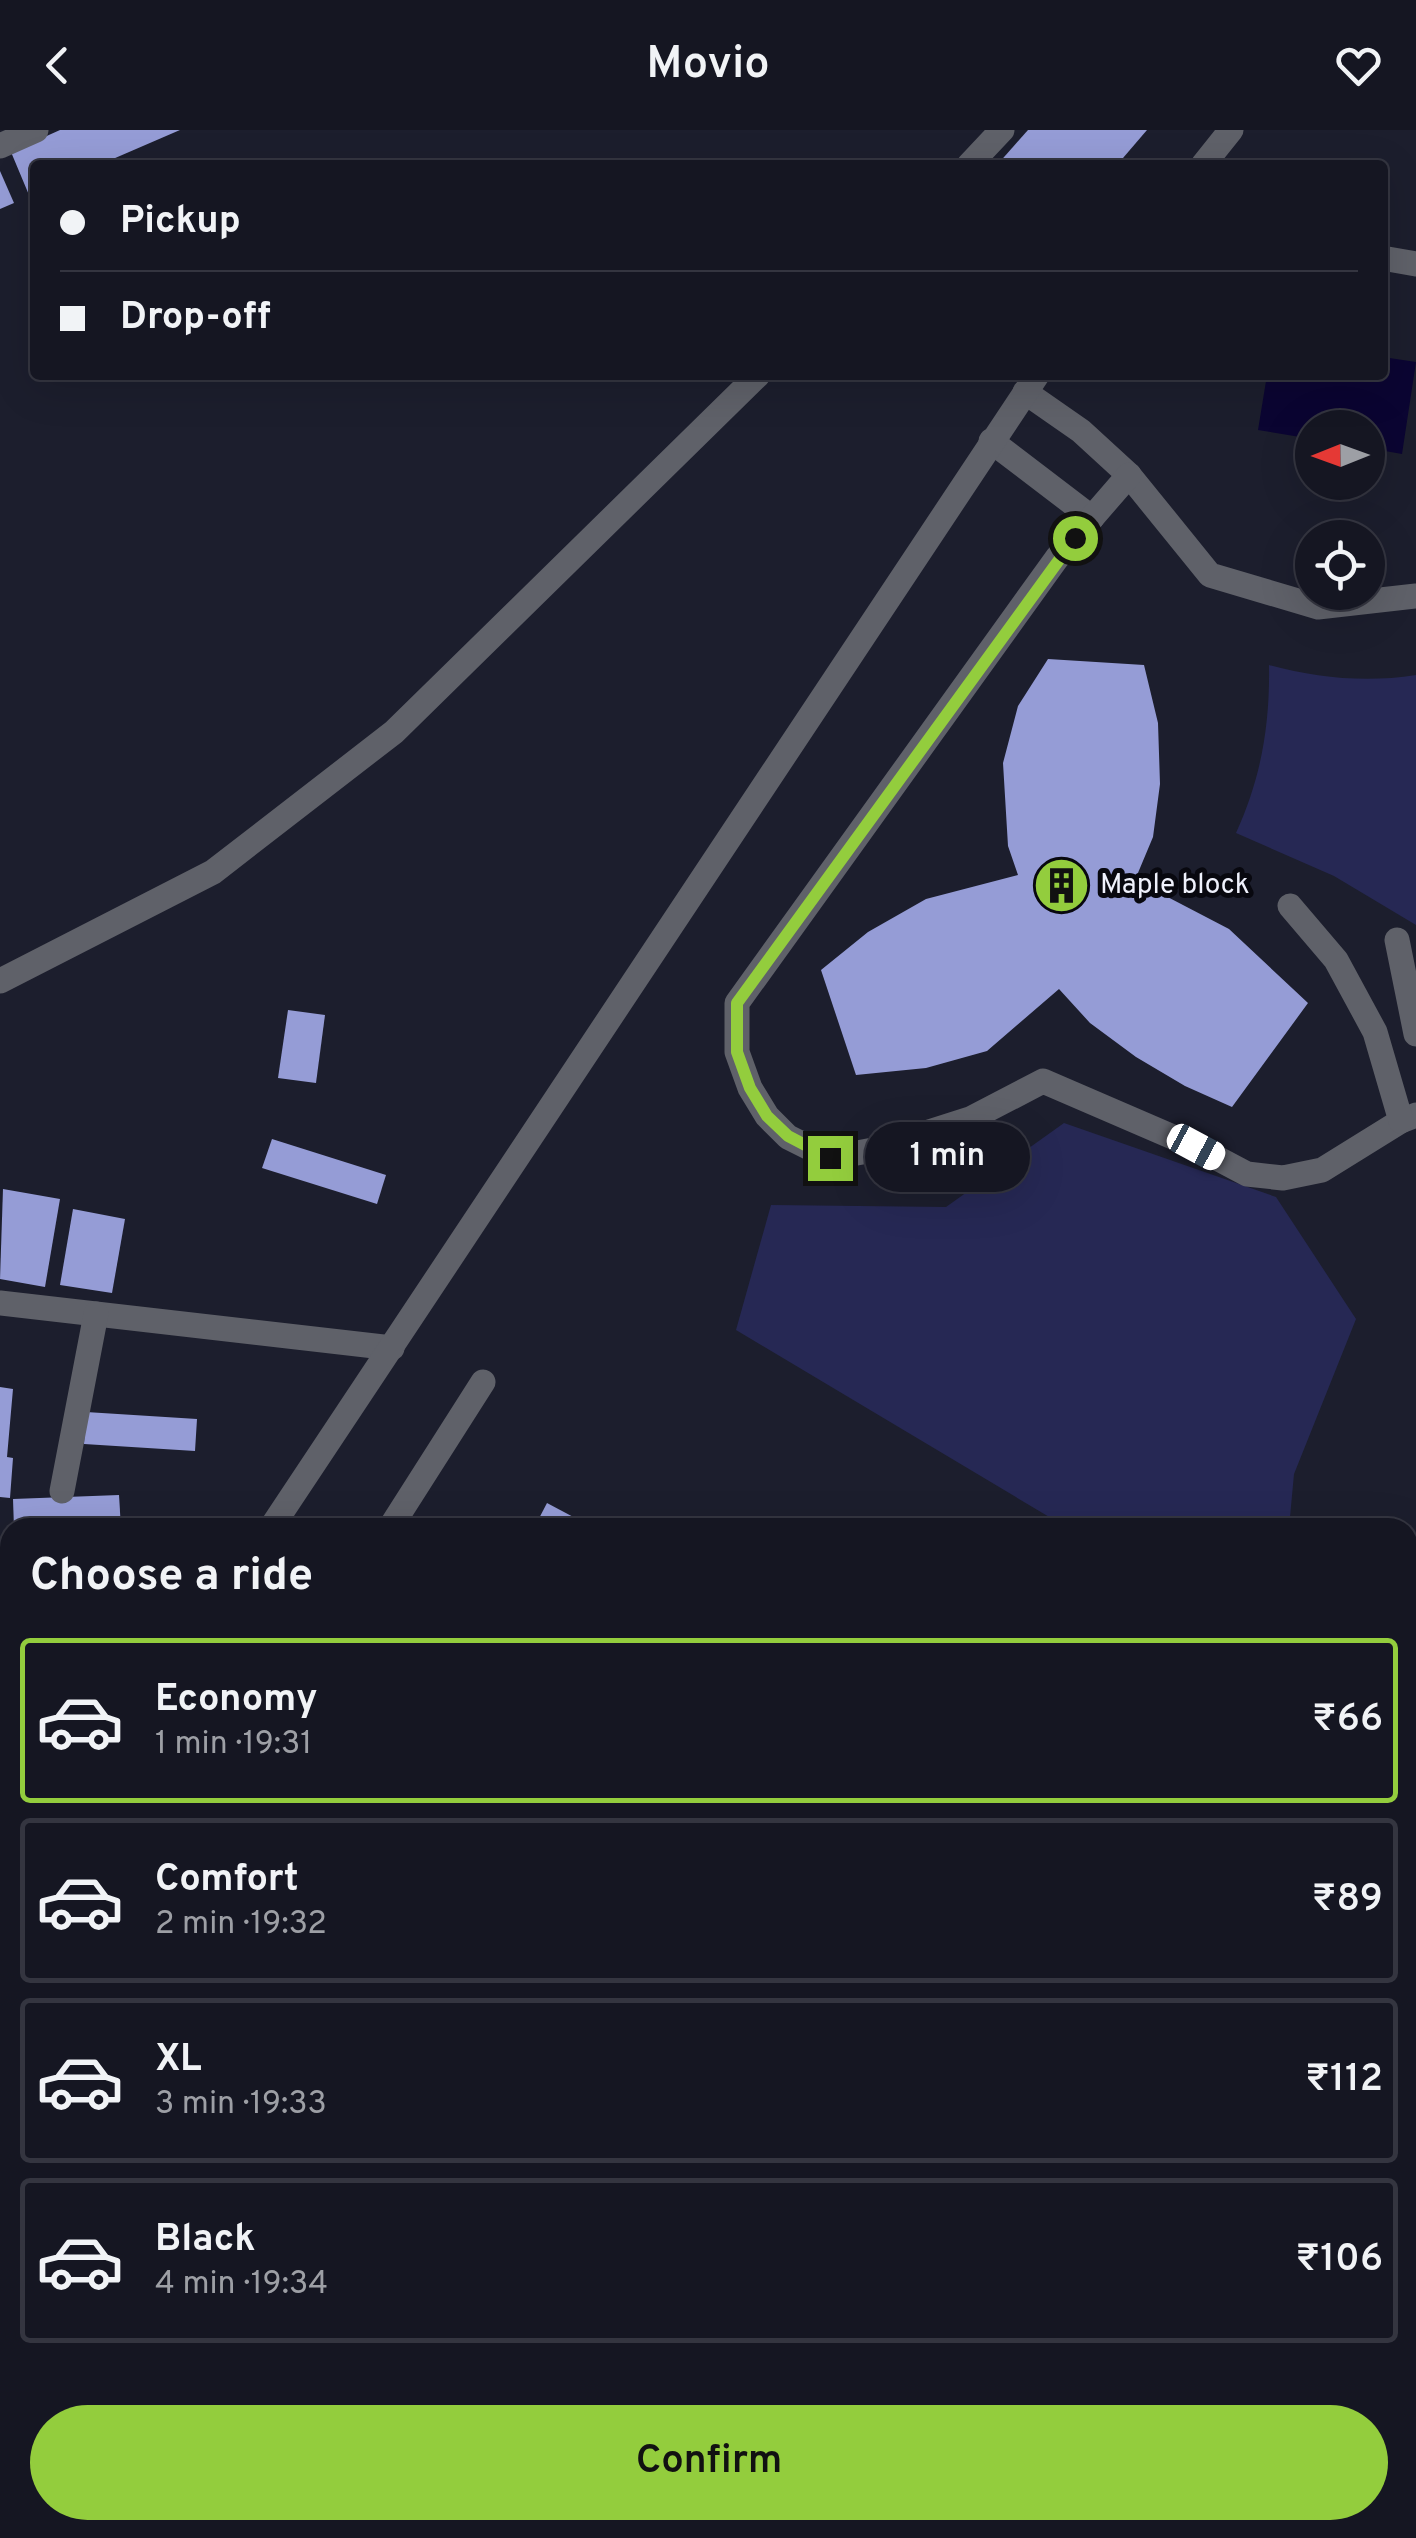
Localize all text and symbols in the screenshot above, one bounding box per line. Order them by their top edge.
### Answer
text: Movio [646,37,770,94]
icon: back [30,38,85,93]
icon: heart [1331,38,1386,93]
text: Pickup [120,198,241,247]
text: Drop-off [120,294,271,343]
north arrow [1295,410,1385,500]
map controls [1295,410,1385,610]
route start [1053,516,1098,561]
button: locate [1295,520,1385,610]
building icon: Maple block [1031,856,1091,916]
place label: Maple block [1100,868,1250,904]
car [1162,1120,1230,1174]
callout: 1 min [865,1123,1030,1193]
route end [808,1136,853,1181]
text: 1 min [910,1137,985,1177]
text: Choose a ride [30,1549,313,1606]
icon: car [35,1676,125,1766]
text: Economy [155,1676,317,1725]
text: ₹66 [1312,1696,1383,1745]
text: 1 min · 19:31 [155,1725,312,1765]
icon: car [35,1856,125,1946]
text: Comfort [155,1856,299,1905]
text: ₹89 [1312,1876,1383,1925]
text: 2 min · 19:32 [155,1905,327,1945]
icon: car [35,2036,125,2126]
text: XL [155,2036,202,2085]
text: ₹112 [1305,2056,1383,2105]
text: 3 min · 19:33 [155,2085,327,2125]
icon: car [35,2216,125,2306]
text: Black [155,2216,255,2265]
text: ₹106 [1295,2236,1383,2285]
text: 4 min · 19:34 [155,2265,328,2305]
button: Confirm [30,2405,1388,2520]

